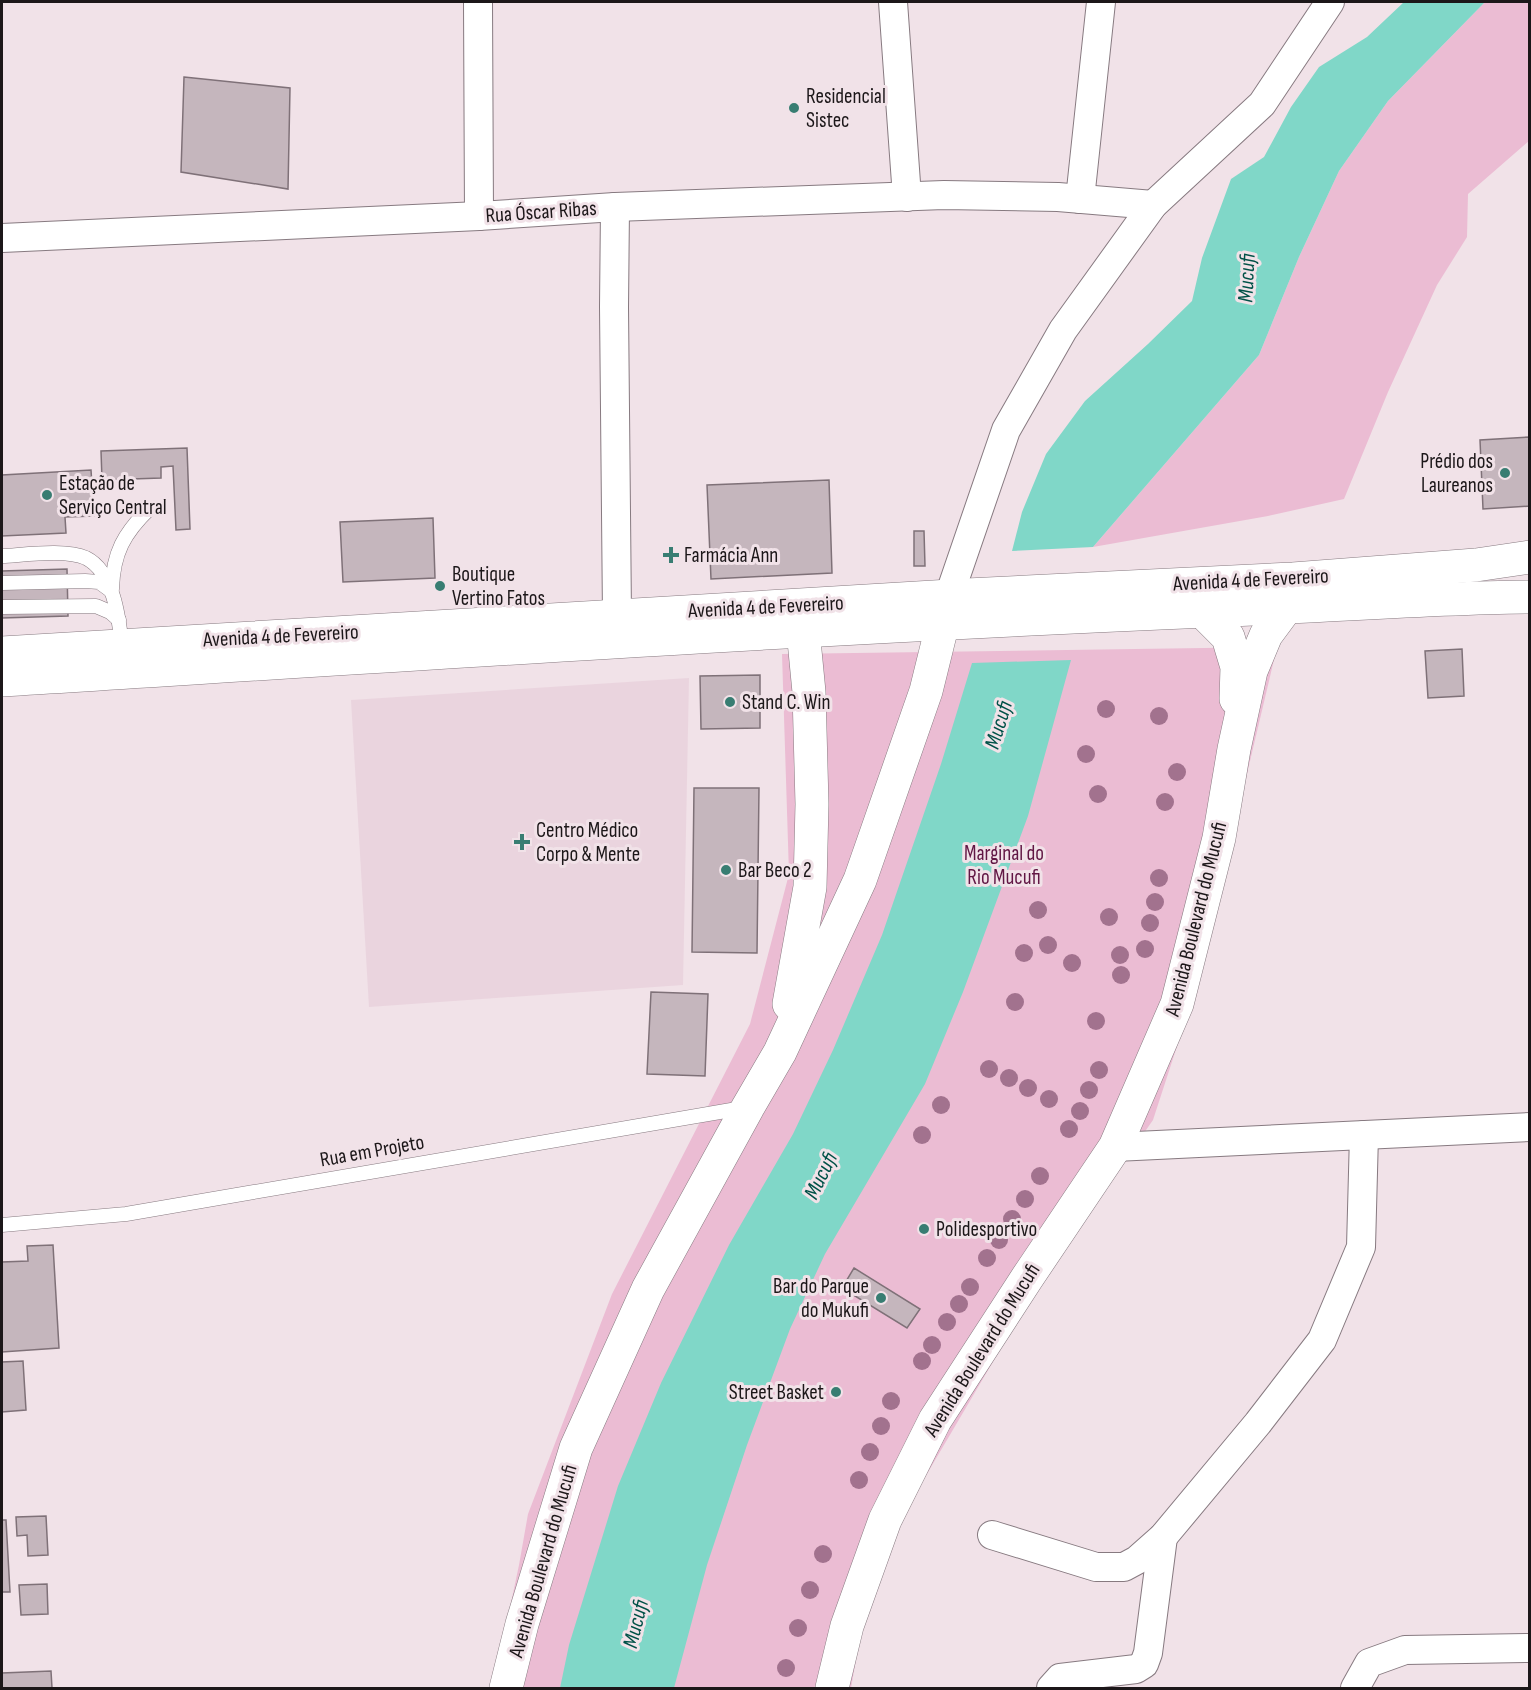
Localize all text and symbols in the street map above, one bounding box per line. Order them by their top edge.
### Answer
place label: Residencial Sistec [806,84,886,133]
marker: Residencial Sistec [787,101,801,115]
street label: Rua Óscar Ribas [485,196,597,228]
water label: Mucufi [1232,252,1262,303]
place label: Prédio dos Laureanos [1420,449,1493,498]
marker: Prédio dos Laureanos [1498,466,1512,480]
place label: Estação de Serviço Central [59,471,167,520]
marker: Estação de Serviço Central [40,488,54,502]
place label: Farmácia Ann [684,543,778,568]
marker: Farmácia Ann [662,546,680,564]
place label: Boutique Vertino Fatos [452,562,545,611]
street label: Avenida 4 de Fevereiro [1172,563,1329,597]
marker: Boutique Vertino Fatos [433,579,447,593]
street label: Avenida 4 de Fevereiro [687,590,844,624]
street label: Avenida 4 de Fevereiro [202,619,359,653]
place label: Stand C. Win [742,690,830,715]
marker: Stand C. Win [723,695,737,709]
water label: Mucufi [979,697,1019,752]
place label: Centro Médico Corpo & Mente [536,818,640,867]
street label: Avenida Boulevard do Mucufi [1160,819,1232,1020]
marker: Centro Médico Corpo & Mente [513,833,531,851]
park label: Marginal do Rio Mucufi [964,841,1044,890]
place label: Bar Beco 2 [738,858,812,883]
marker: Bar Beco 2 [719,863,733,877]
street label: Rua em Projeto [318,1130,426,1172]
water label: Mucufi [798,1148,844,1204]
place label: Polidesportivo [936,1217,1037,1242]
marker: Polidesportivo [917,1222,931,1236]
street label: Avenida Boulevard do Mucufi [918,1259,1045,1442]
place label: Bar do Parque do Mukufi [773,1274,869,1323]
marker: Bar do Parque do Mukufi [874,1291,888,1305]
place label: Street Basket [729,1380,824,1405]
marker: Street Basket [829,1385,843,1399]
street label: Avenida Boulevard do Mucufi [503,1462,582,1661]
water label: Mucufi [617,1596,655,1651]

